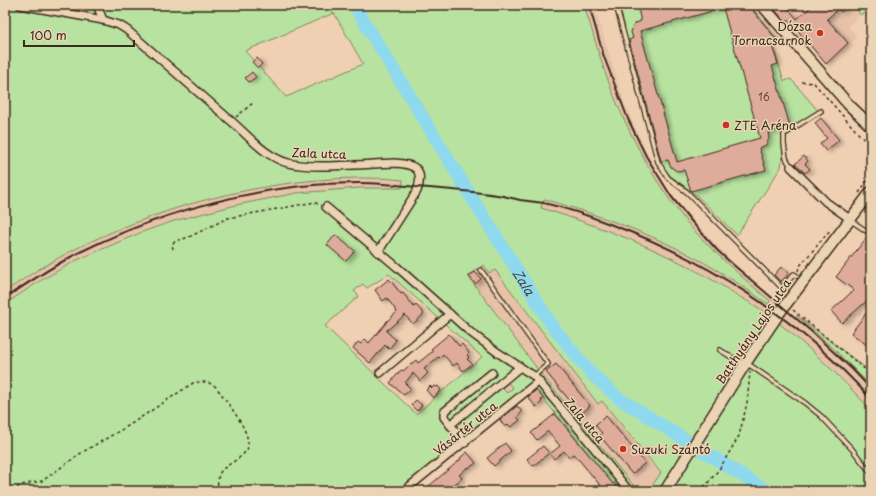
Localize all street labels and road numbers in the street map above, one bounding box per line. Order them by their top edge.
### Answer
street label: Zala utca [291,143,347,163]
street label: Batthyány Lajos utca [711,274,795,387]
street label: Zala utca [560,393,610,447]
street label: Vásártér utca [429,396,501,459]

